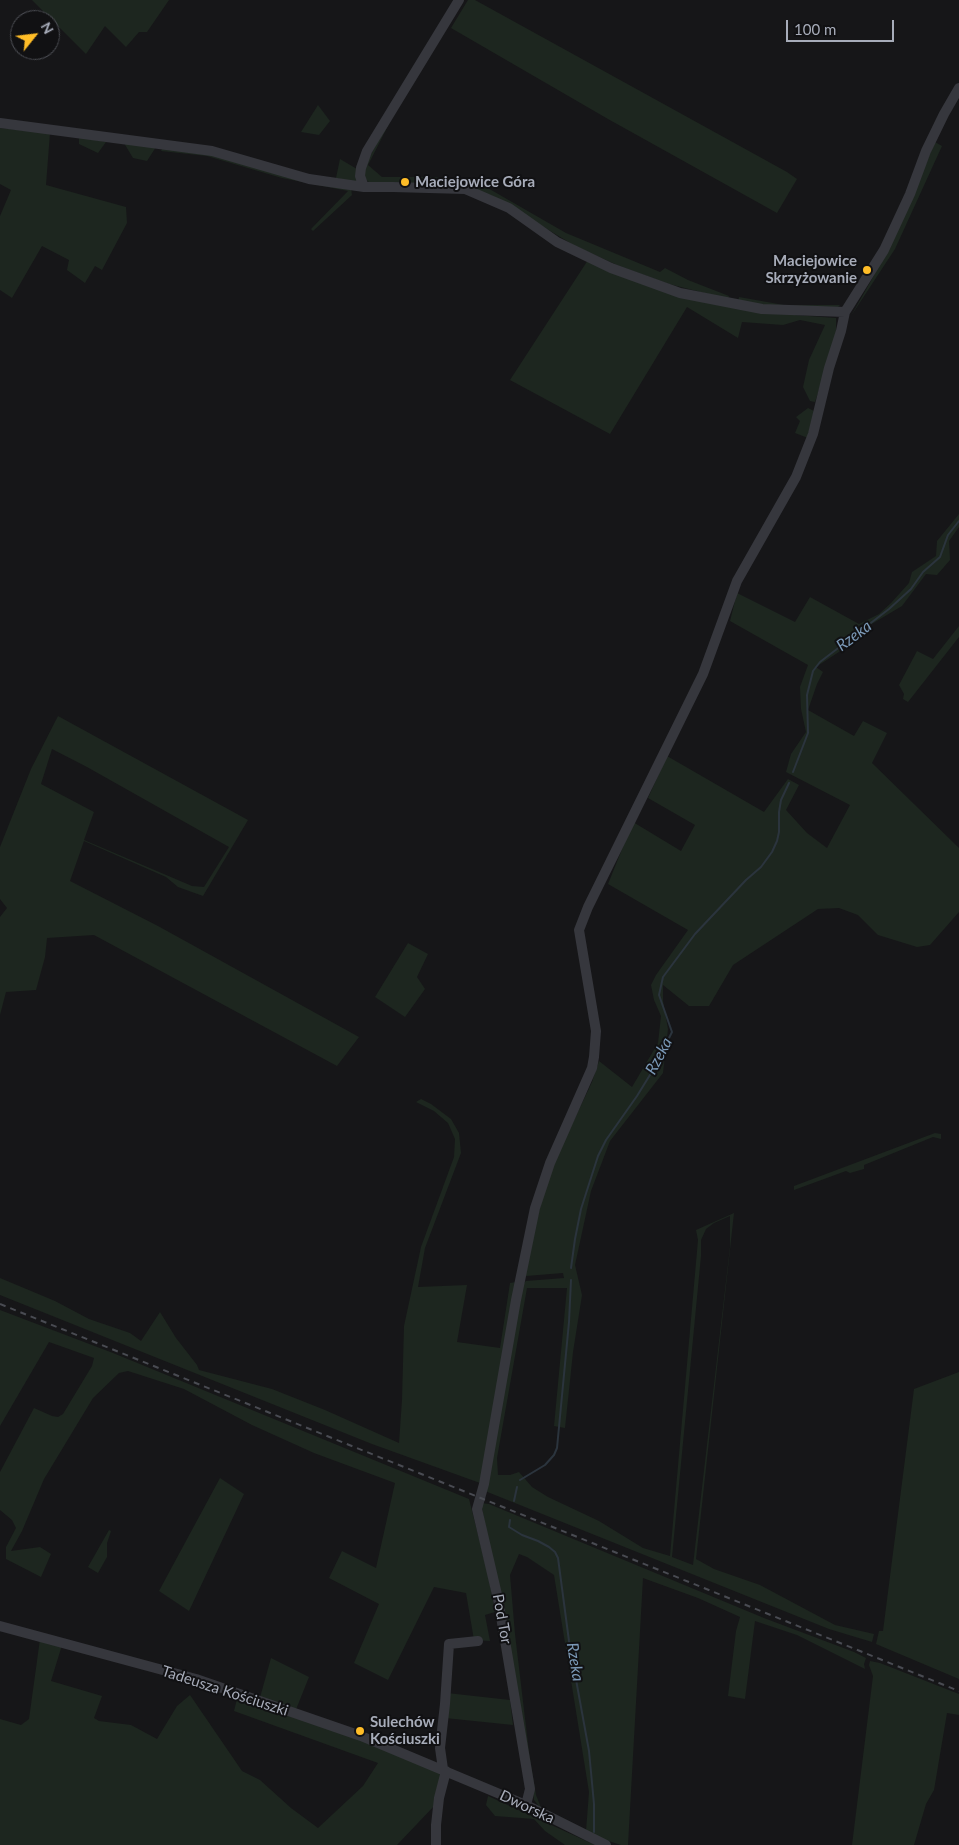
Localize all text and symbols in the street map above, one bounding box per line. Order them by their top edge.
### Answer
north arrow [10,10,60,60]
scale bar [789,10,896,42]
text: N [38,19,58,37]
text: 100 m [794,20,836,38]
place label: Maciejowice Góra [415,173,535,191]
marker: Maciejowice Góra [399,176,411,188]
place label: Maciejowice Skrzyżowanie [765,252,857,287]
marker: Maciejowice Skrzyżowanie [861,264,873,276]
water label: Rzeka [833,617,875,655]
water label: Rzeka [641,1034,677,1078]
street label: Pod Tor [489,1593,515,1645]
water label: Rzeka [562,1641,588,1683]
street label: Tadeusza Kościuszki [160,1662,290,1720]
place label: Sulechów Kościuszki [370,1713,440,1748]
marker: Sulechów Kościuszki [354,1725,366,1737]
street label: Dworska [497,1786,557,1828]

